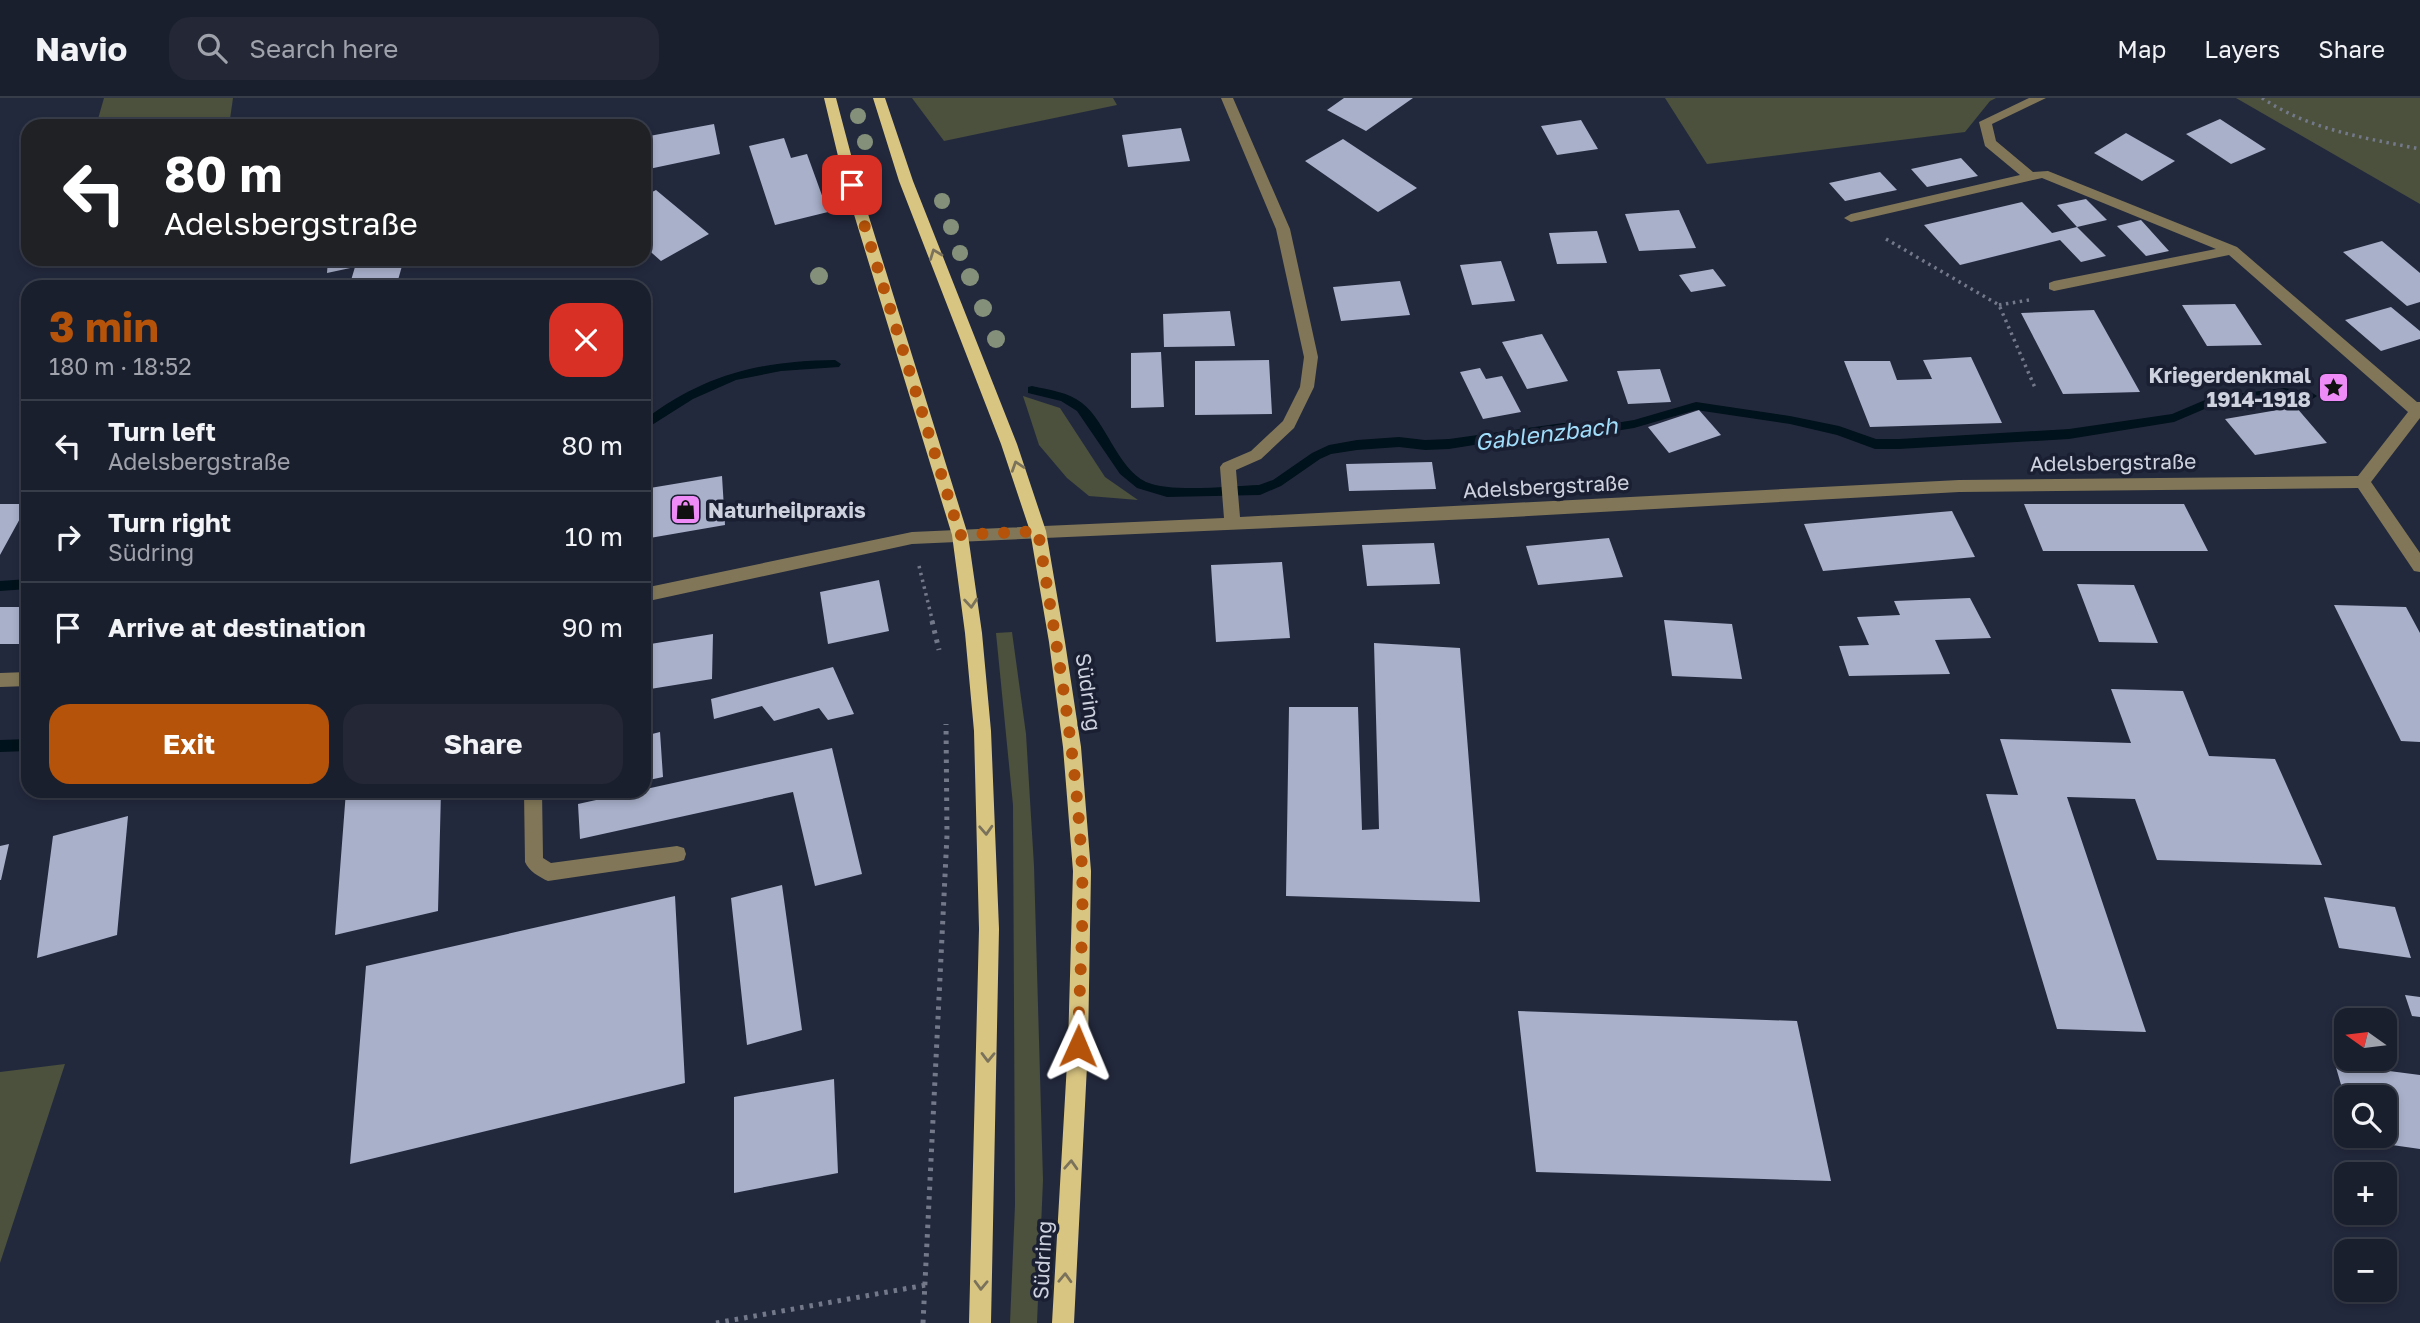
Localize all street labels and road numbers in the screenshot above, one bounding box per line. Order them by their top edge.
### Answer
street label: Adelsbergstraße [2030,448,2196,476]
street label: Adelsbergstraße [1462,469,1630,503]
street label: Südring [1071,651,1107,733]
street label: Südring [1027,1220,1057,1300]

